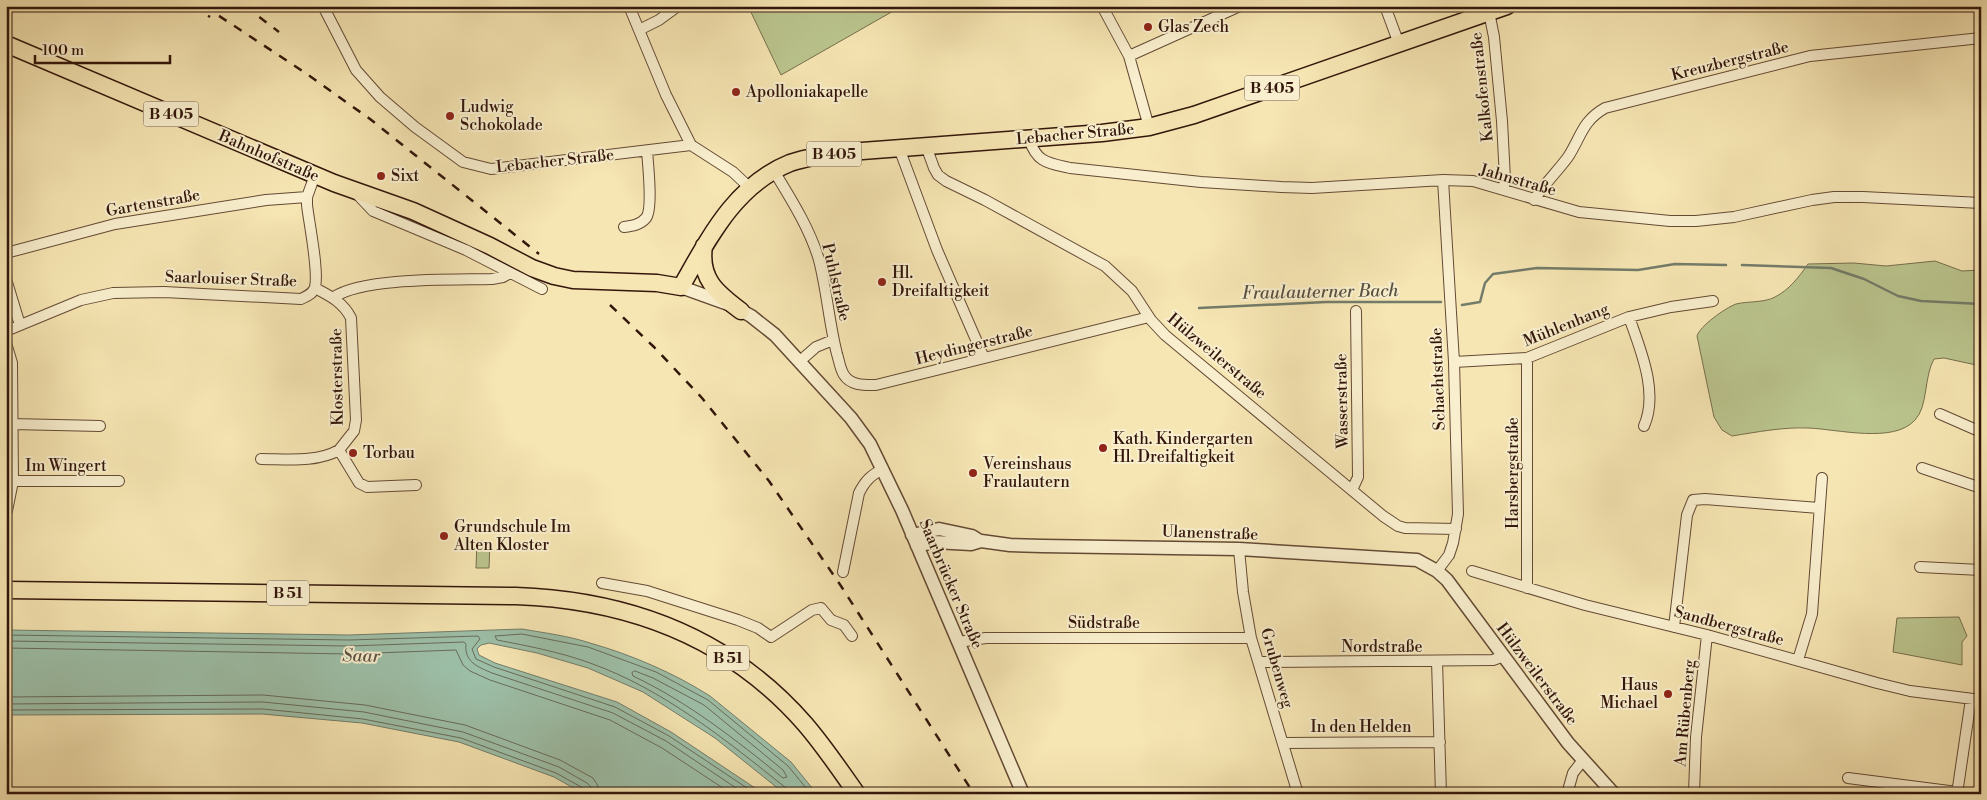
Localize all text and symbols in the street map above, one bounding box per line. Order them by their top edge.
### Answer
place label: Glas Zech [1158,17,1229,37]
marker: Glas Zech [1142,21,1154,33]
street label: Kalkofenstraße [1466,31,1498,143]
scale bar [35,32,170,64]
street label: Kreuzbergstraße [1669,37,1791,85]
text: 100 m [42,41,84,60]
road number: B 405 [1244,76,1300,100]
place label: Apolloniakapelle [745,82,868,102]
marker: Apolloniakapelle [730,86,742,98]
place label: Ludwig Schokolade [460,97,543,135]
road number: B 405 [144,102,198,126]
marker: Ludwig Schokolade [444,110,456,122]
street label: Lebacher Straße [1015,119,1135,149]
street label: Bahnhofstraße [215,125,322,186]
road number: B 405 [806,142,862,166]
street label: Lebacher Straße [495,145,615,177]
street label: Jahnstraße [1476,159,1559,200]
place label: Sixt [391,166,420,186]
marker: Sixt [375,170,387,182]
street label: Gartenstraße [104,185,202,221]
street label: Puhlstraße [817,241,855,323]
place label: Hl. Dreifaltigkeit [892,263,990,301]
street label: Saarlouiser Straße [165,267,297,291]
marker: Hl. Dreifaltigkeit [876,276,888,288]
water label: Fraulauterner Bach [1241,279,1400,305]
street label: Mühlenhang [1520,298,1612,351]
street label: Hülzweilerstraße [1163,309,1271,403]
street label: Heydingerstraße [913,321,1035,369]
street label: Schachtstraße [1426,327,1450,431]
street label: Klosterstraße [326,328,348,426]
street label: Wasserstraße [1331,353,1353,450]
street label: Harsbergstraße [1503,417,1523,529]
place label: Kath. Kindergarten Hl. Dreifaltigkeit [1113,429,1253,467]
marker: Kath. Kindergarten Hl. Dreifaltigkeit [1097,442,1109,454]
place label: Torbau [363,443,415,463]
marker: Torbau [347,447,359,459]
place label: Vereinshaus Fraulautern [982,454,1072,492]
street label: Im Wingert [25,456,107,476]
marker: Vereinshaus Fraulautern [967,467,979,479]
street label: Saarbrücker Straße [915,516,987,652]
place label: Grundschule Im Alten Kloster [453,517,571,555]
street label: Ulanenstraße [1161,521,1259,545]
marker: Grundschule Im Alten Kloster [438,530,450,542]
road number: B 51 [267,580,309,606]
street label: Sandbergstraße [1672,602,1786,650]
street label: Südstraße [1068,613,1140,633]
street label: Hülzweilerstraße [1492,619,1582,729]
street label: Grubenweg [1256,626,1298,711]
street label: Nordstraße [1341,637,1423,657]
water label: Saar [342,644,381,668]
road number: B 51 [707,646,749,670]
street label: Am Rübenberg [1670,658,1700,768]
place label: Haus Michael [1600,675,1658,713]
marker: Haus Michael [1662,688,1674,700]
street label: In den Helden [1310,717,1412,737]

